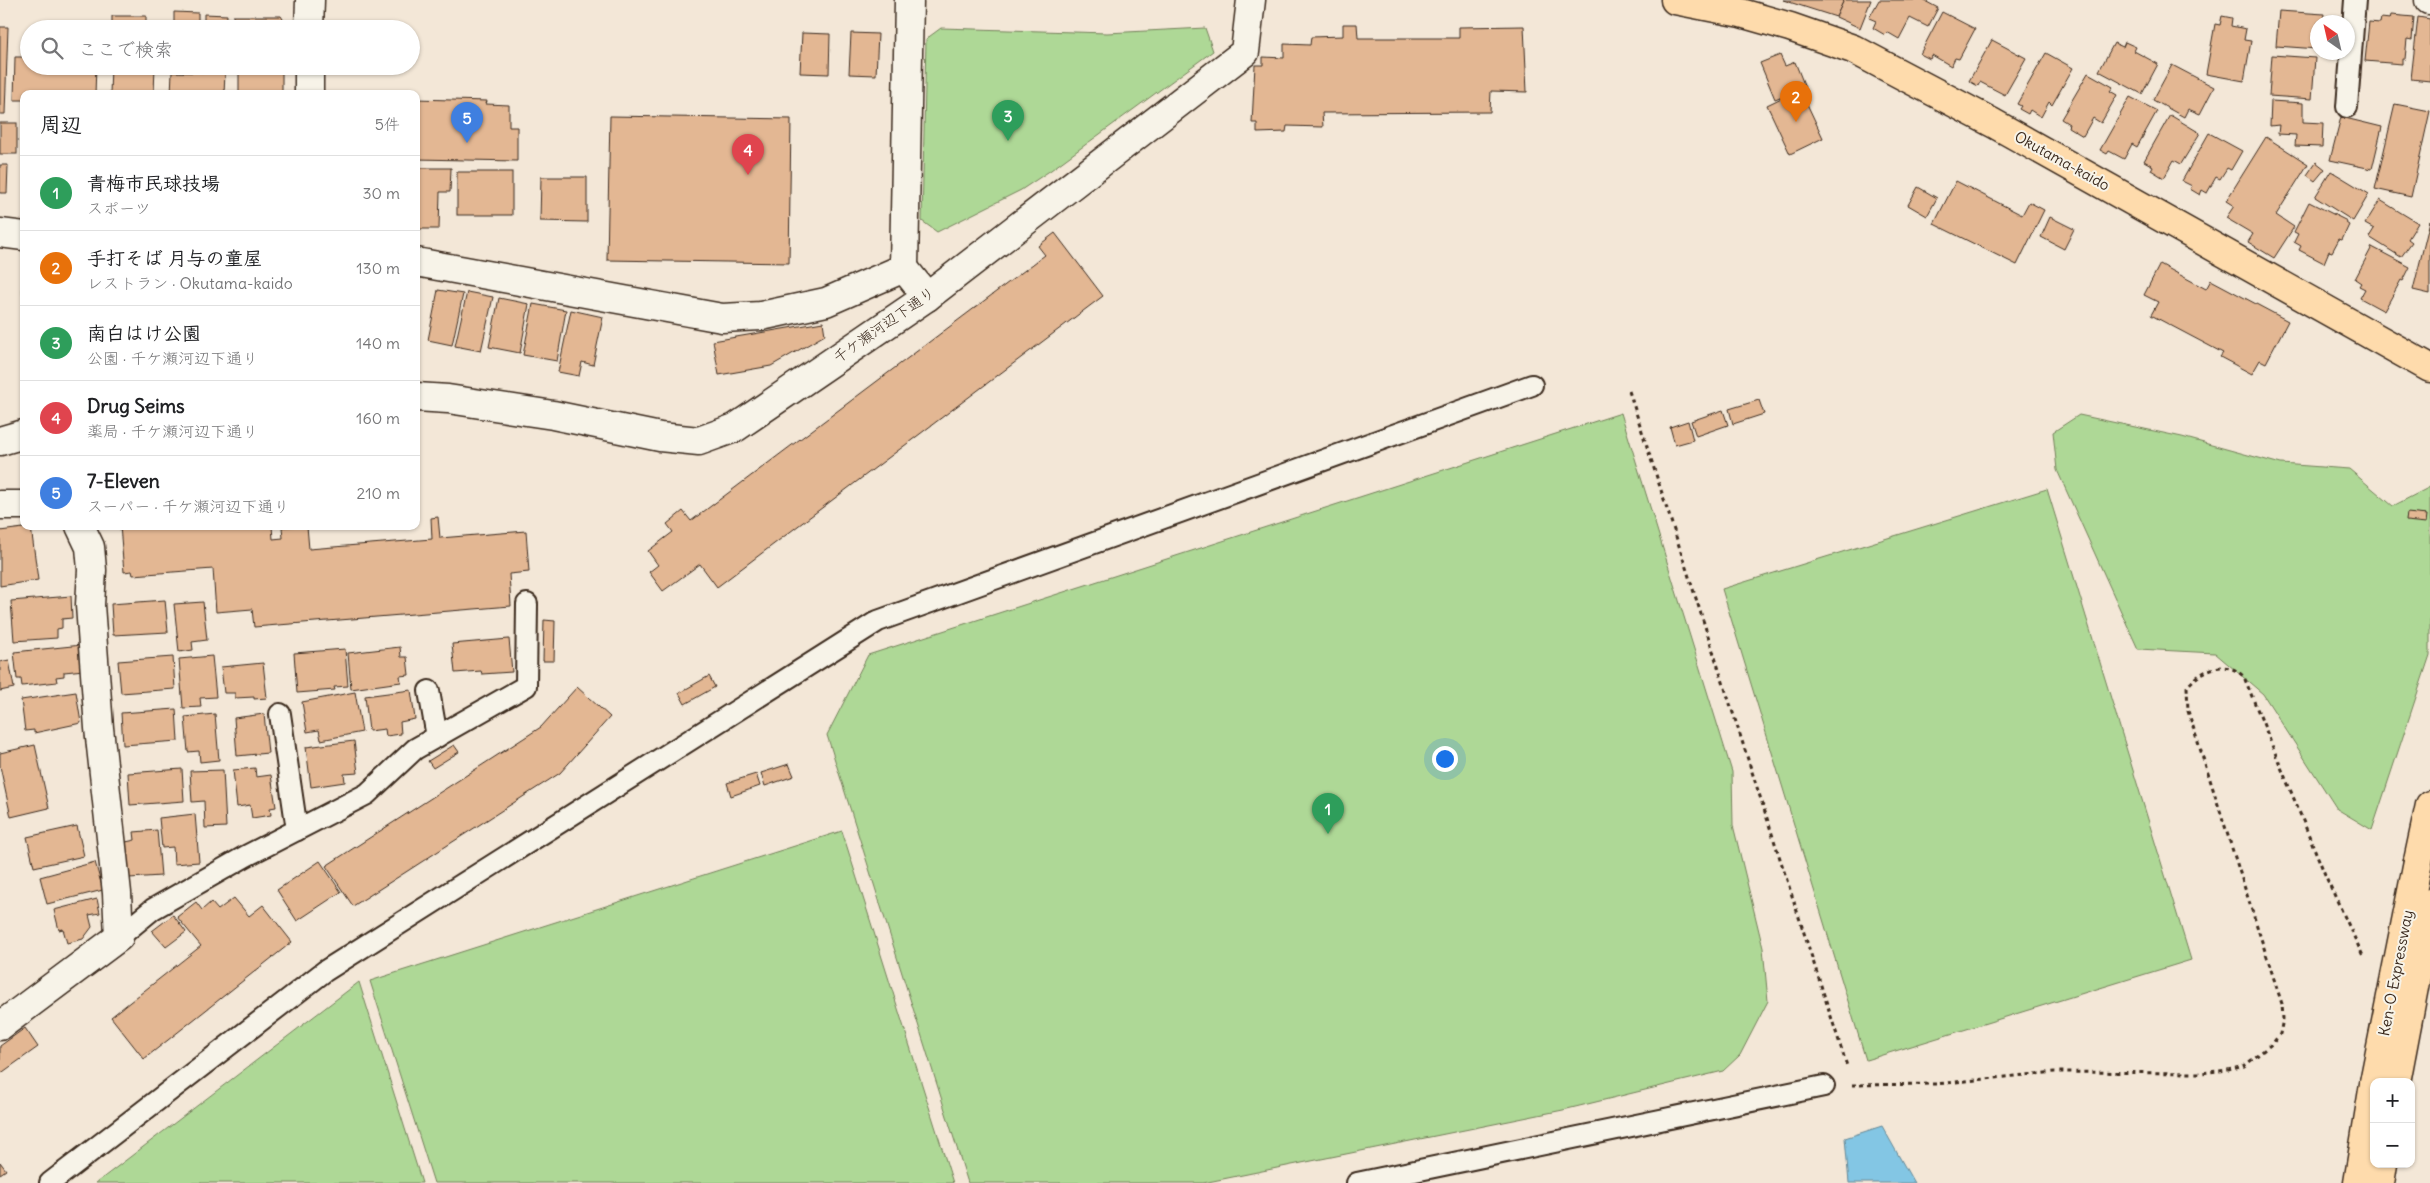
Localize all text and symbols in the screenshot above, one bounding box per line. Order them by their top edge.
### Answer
north arrow [2310,15,2355,60]
search box [20,20,420,75]
icon: search [38,34,66,62]
text: ここで検索 [78,37,173,61]
pin: 2 [1780,81,1812,122]
pin: 3 [992,100,1024,141]
pin: 5 [451,102,483,143]
text: 周辺 [40,111,82,138]
text: 5件 [375,114,400,134]
street label: Okutama-kaido [2011,127,2113,195]
pin: 4 [732,134,764,175]
text: 青梅市民球技場 [87,171,220,195]
text: 1 [53,183,59,203]
text: 30 m [363,183,400,203]
text: スポーツ [87,198,151,218]
text: 手打そば 月与の童屋 [87,246,263,270]
text: 2 [52,258,60,278]
text: 130 m [356,258,400,278]
text: レストラン · Okutama-kaido [87,273,293,293]
street label: 千ケ瀬河辺下通り [829,282,938,367]
text: 南白はけ公園 [87,321,201,345]
text: 3 [51,333,61,353]
text: 140 m [356,333,400,353]
text: 公園 · 千ケ瀬河辺下通り [87,348,258,368]
text: Drug Seims [87,394,185,418]
text: 4 [51,408,61,428]
text: 160 m [356,408,400,428]
text: 薬局 · 千ケ瀬河辺下通り [87,421,258,441]
text: 7-Eleven [87,469,160,493]
text: 5 [51,483,61,503]
text: 210 m [357,483,400,503]
text: スーパー · 千ケ瀬河辺下通り [87,496,290,516]
your location [1432,746,1458,772]
pin: 1 [1312,793,1344,834]
street label: Ken-O Expressway [2374,908,2417,1038]
map controls [2370,1078,2415,1168]
button: + [2370,1078,2415,1123]
button: − [2370,1123,2415,1168]

